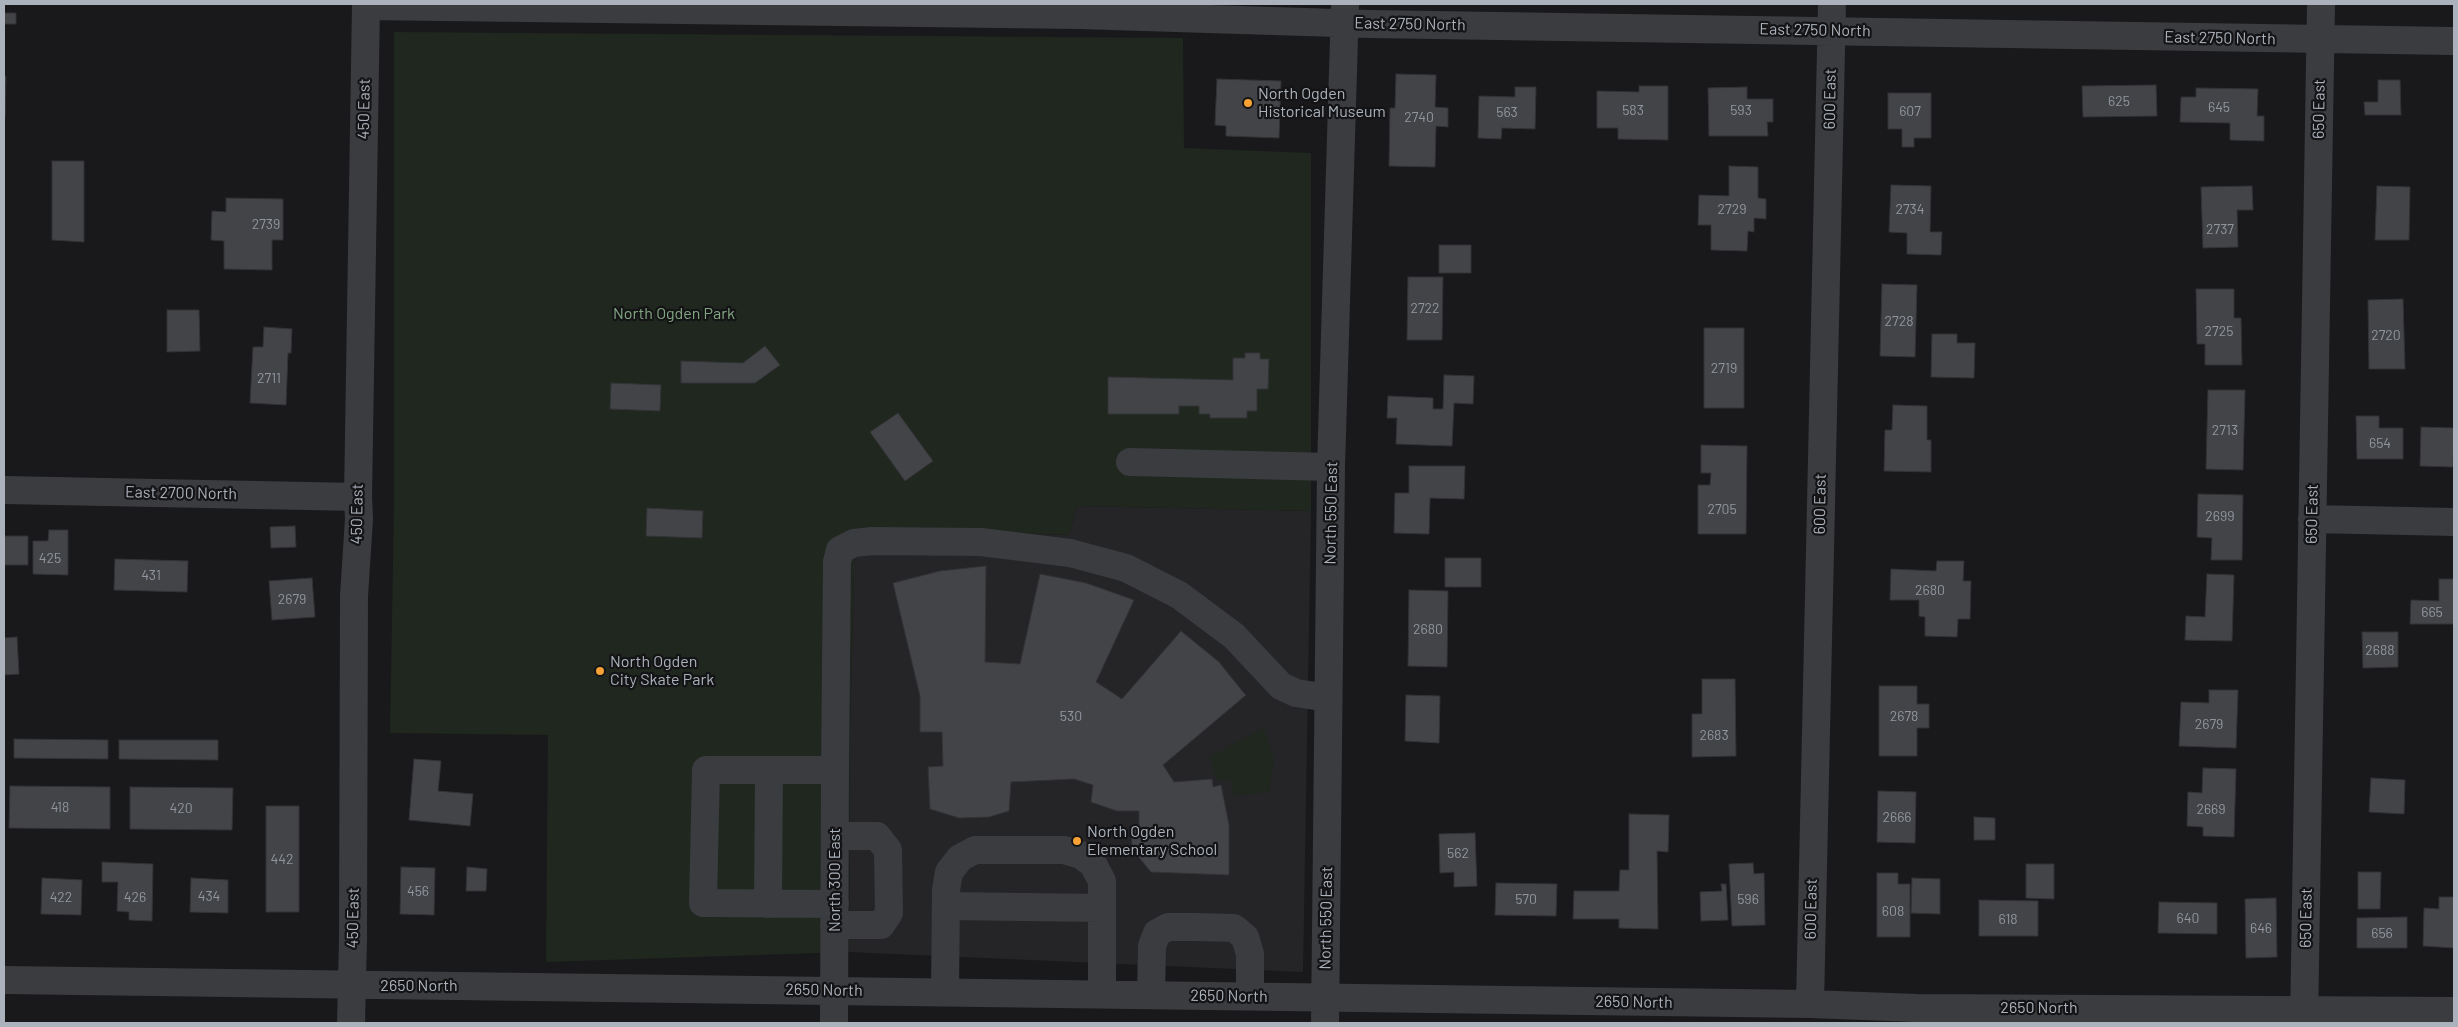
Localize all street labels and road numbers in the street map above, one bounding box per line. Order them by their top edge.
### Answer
street label: East 2750 North [1354,13,1466,35]
street label: East 2750 North [1759,19,1871,41]
street label: East 2750 North [2164,27,2276,49]
street label: 600 East [1820,68,1840,130]
street label: 450 East [354,79,374,139]
street label: 650 East [2309,79,2329,139]
street label: North 550 East [1321,461,1341,565]
street label: 600 East [1810,473,1830,535]
street label: East 2700 North [125,482,237,504]
street label: 450 East [347,484,367,544]
street label: 650 East [2302,484,2322,544]
street label: North 300 East [825,828,845,932]
street label: North 550 East [1316,866,1336,970]
street label: 600 East [1801,878,1821,940]
street label: 450 East [343,888,363,948]
street label: 650 East [2296,888,2316,948]
street label: 2650 North [380,976,458,996]
street label: 2650 North [785,980,863,1000]
street label: 2650 North [1190,986,1268,1006]
street label: 2650 North [1595,992,1673,1012]
street label: 2650 North [2000,998,2078,1018]

